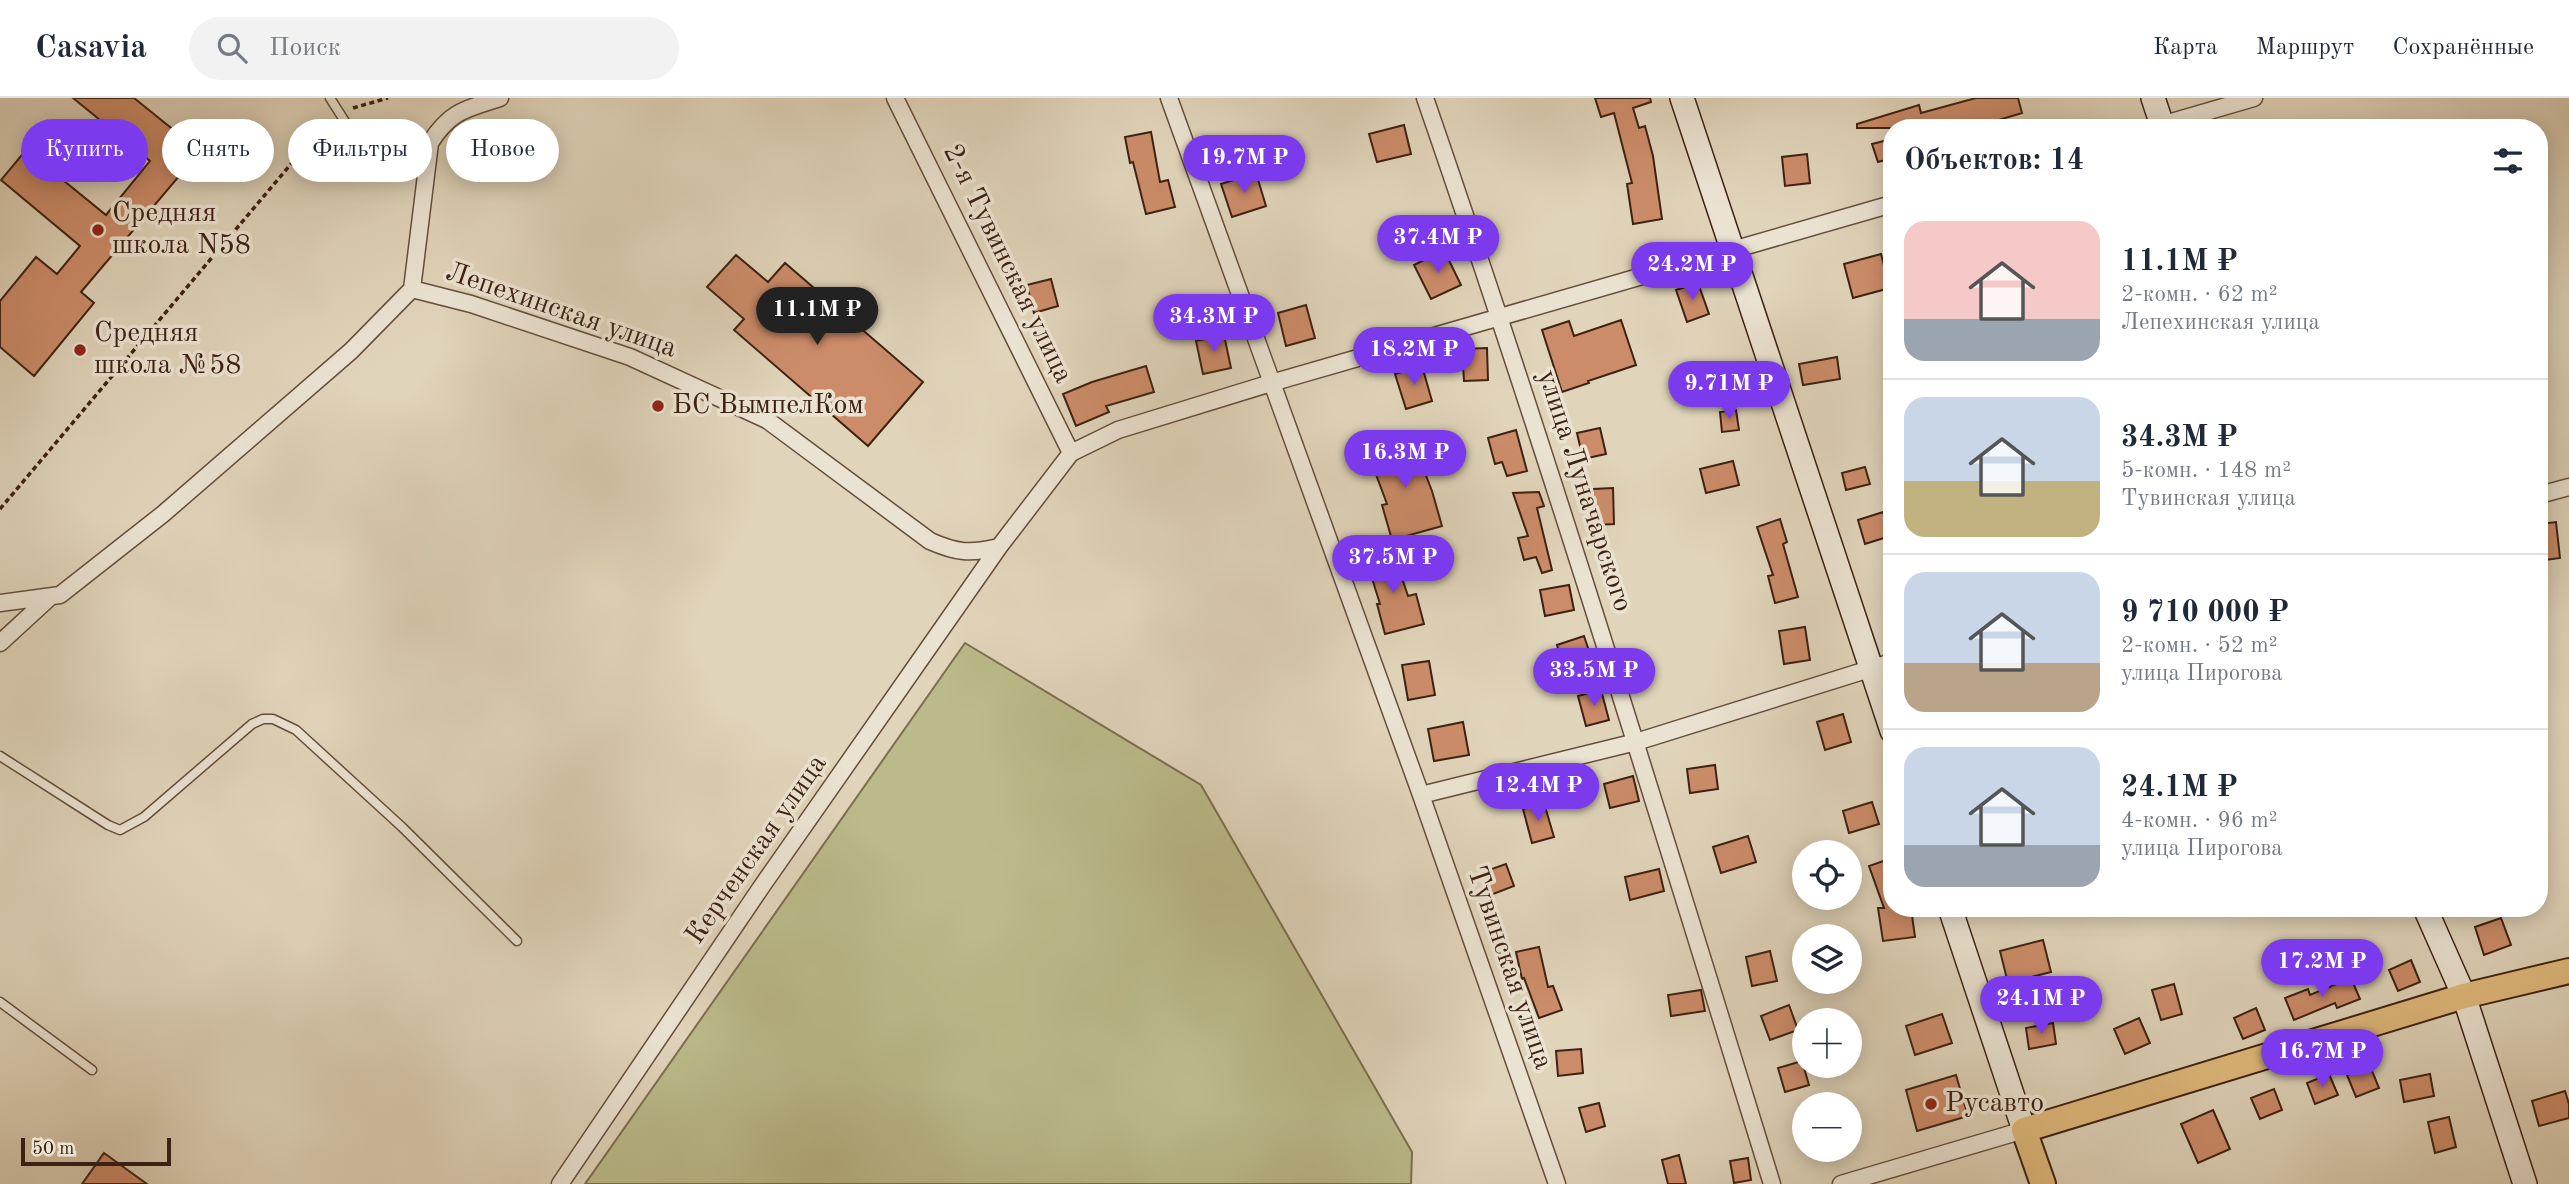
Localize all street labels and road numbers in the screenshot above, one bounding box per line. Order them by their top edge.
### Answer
street label: 2-я Тувинская улица [937,140,1077,388]
street label: Лепехинская улица [442,258,680,364]
street label: улица Луначарского [1532,367,1636,615]
street label: Керченская улица [681,750,833,950]
street label: Тувинская улица [1461,863,1557,1073]

